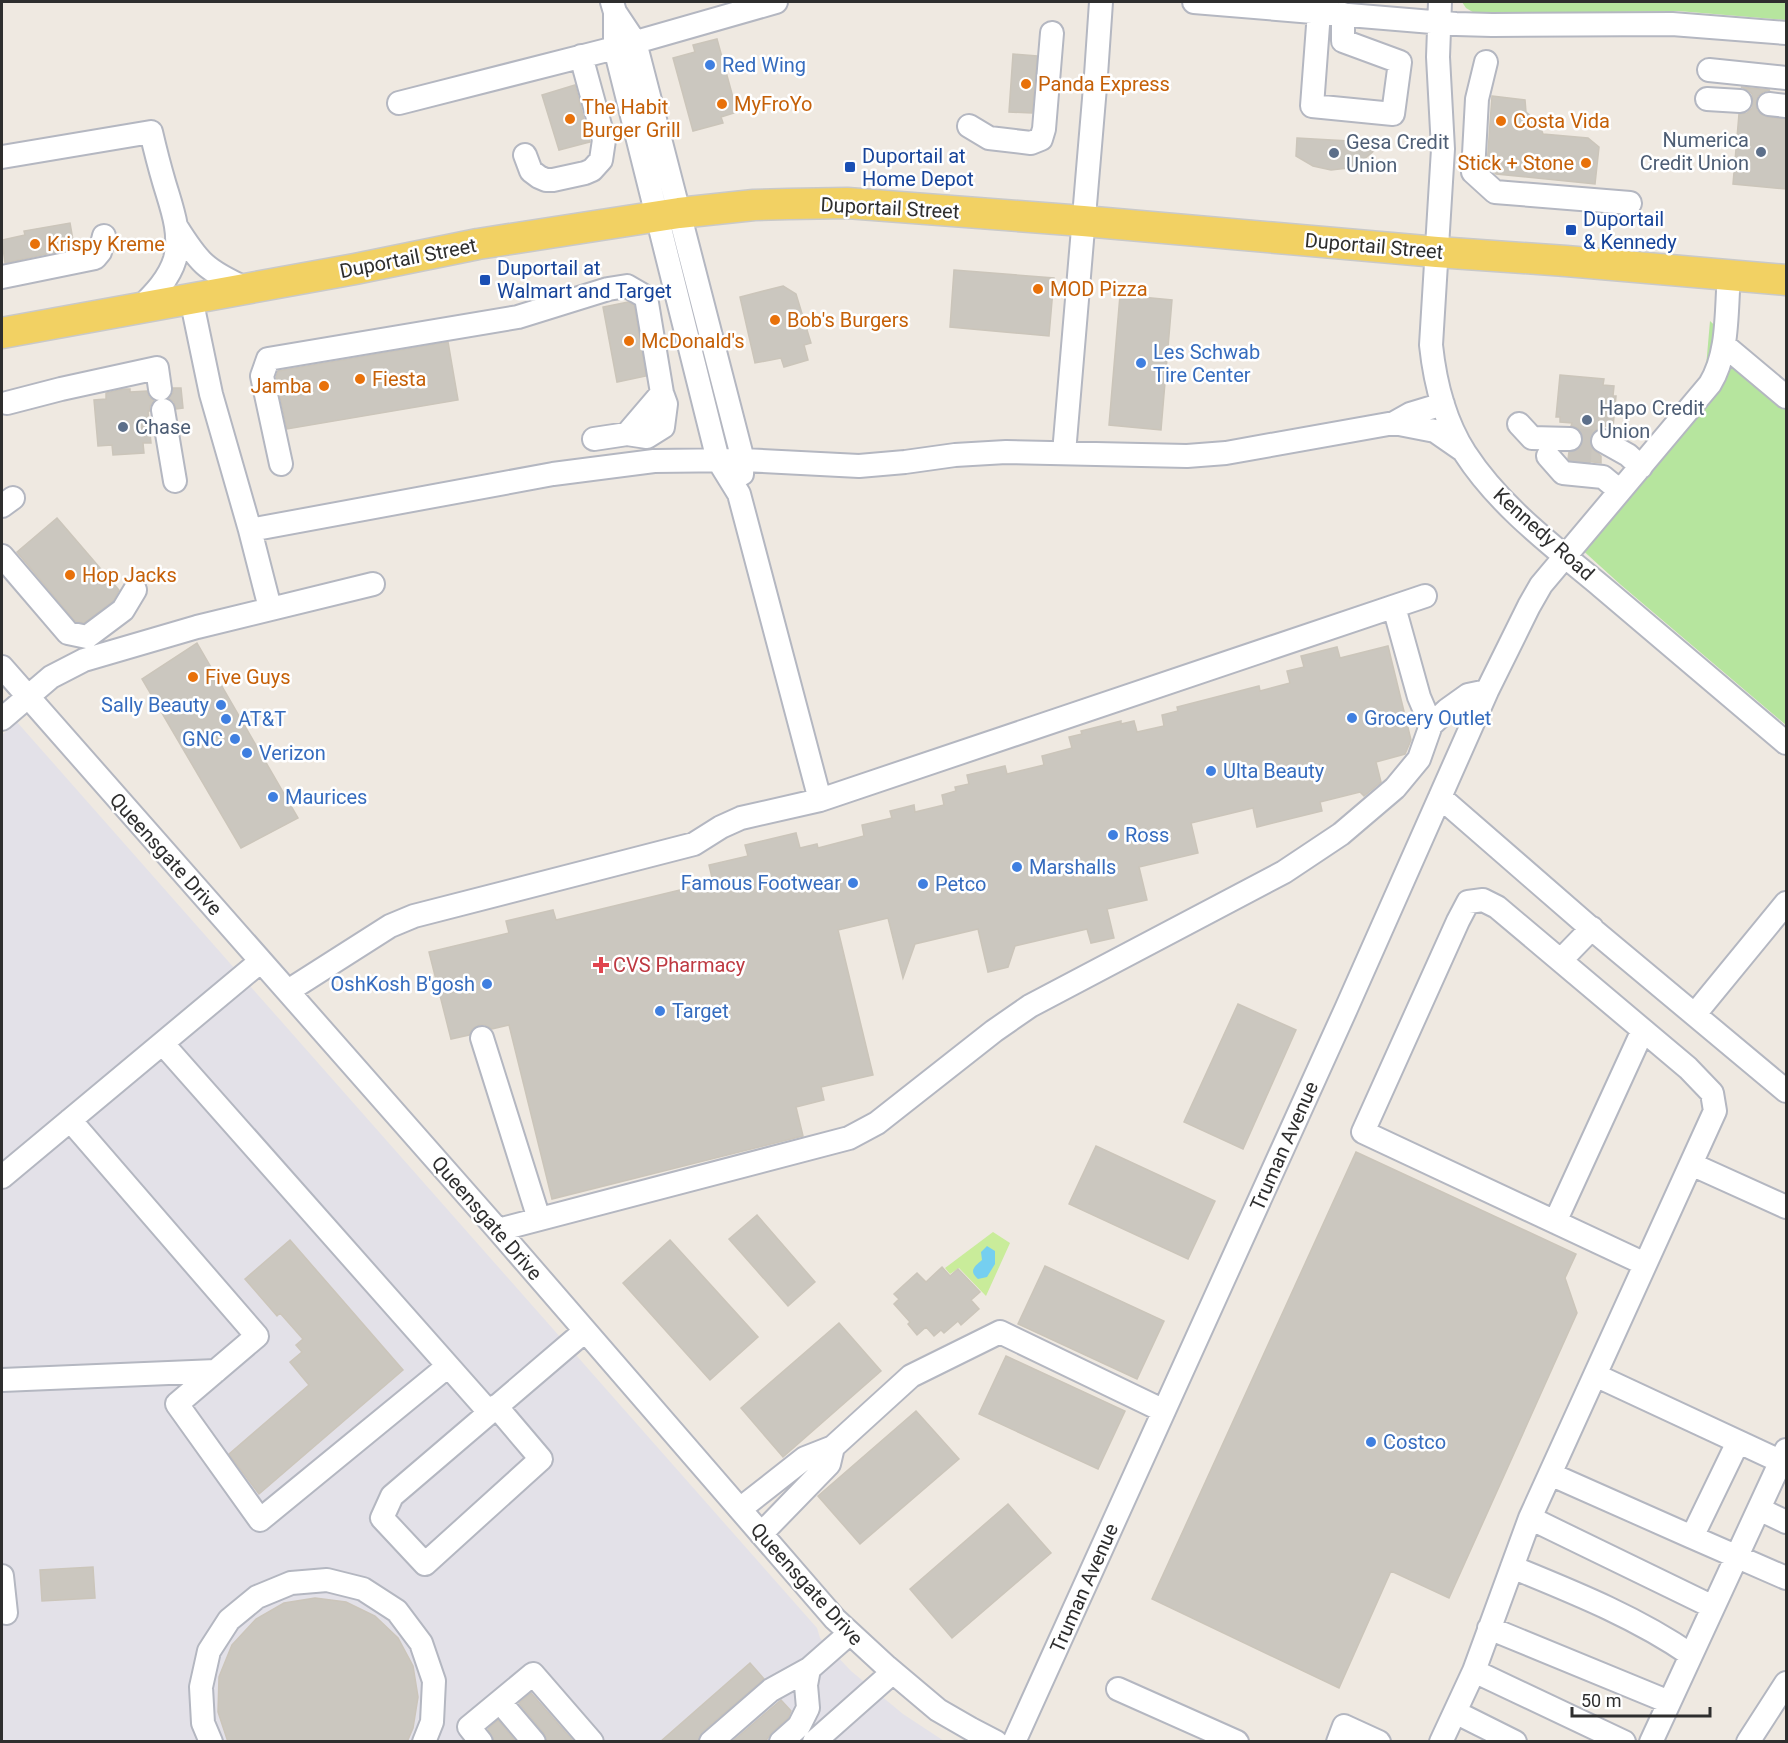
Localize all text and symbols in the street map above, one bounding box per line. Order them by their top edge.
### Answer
place label: Red Wing [722,53,806,77]
marker: Red Wing [703,58,717,72]
place label: Panda Express [1038,72,1170,96]
marker: Panda Express [1019,77,1033,91]
place label: MyFroYo [734,92,813,116]
place label: The Habit Burger Grill [582,95,681,142]
marker: MyFroYo [715,97,729,111]
place label: Costa Vida [1513,109,1610,133]
marker: The Habit Burger Grill [563,112,577,126]
marker: Costa Vida [1494,114,1508,128]
place label: Numerica Credit Union [1640,128,1749,175]
place label: Gesa Credit Union [1346,130,1449,177]
place label: Duportail at Home Depot [862,144,974,191]
marker: Numerica Credit Union [1754,145,1768,159]
marker: Gesa Credit Union [1327,146,1341,160]
place label: Stick + Stone [1458,151,1574,175]
marker: Stick + Stone [1579,156,1593,170]
marker: Duportail at Home Depot [843,160,857,174]
street label: Duportail Street [820,192,960,224]
place label: Duportail & Kennedy [1583,207,1677,254]
marker: Duportail & Kennedy [1564,223,1578,237]
street label: Duportail Street [1304,228,1444,264]
place label: Krispy Kreme [47,232,165,256]
street label: Duportail Street [338,233,478,283]
marker: Krispy Kreme [28,237,42,251]
place label: Duportail at Walmart and Target [497,256,672,303]
marker: Duportail at Walmart and Target [478,273,492,287]
place label: MOD Pizza [1050,277,1148,301]
marker: MOD Pizza [1031,282,1045,296]
place label: Bob's Burgers [787,308,909,332]
marker: Bob's Burgers [768,313,782,327]
place label: McDonald's [641,329,745,353]
marker: McDonald's [622,334,636,348]
place label: Les Schwab Tire Center [1153,340,1260,387]
marker: Les Schwab Tire Center [1134,356,1148,370]
place label: Fiesta [372,367,426,391]
marker: Fiesta [353,372,367,386]
place label: Jamba [250,374,312,398]
marker: Jamba [317,379,331,393]
place label: Hapo Credit Union [1599,396,1705,443]
marker: Hapo Credit Union [1580,413,1594,427]
place label: Chase [135,415,191,439]
marker: Chase [116,420,130,434]
street label: Kennedy Road [1489,483,1599,585]
place label: Hop Jacks [82,563,177,587]
marker: Hop Jacks [63,568,77,582]
place label: Five Guys [205,665,290,689]
marker: Five Guys [186,670,200,684]
place label: Sally Beauty [101,693,210,717]
marker: Sally Beauty [214,698,228,712]
place label: Grocery Outlet [1364,706,1491,730]
place label: AT&T [238,707,286,731]
marker: Grocery Outlet [1345,711,1359,725]
marker: AT&T [219,712,233,726]
place label: GNC [182,727,223,751]
marker: GNC [228,732,242,746]
place label: Verizon [259,741,326,765]
marker: Verizon [240,746,254,760]
place label: Ulta Beauty [1223,759,1325,783]
marker: Ulta Beauty [1204,764,1218,778]
place label: Maurices [285,785,367,809]
street label: Queensgate Drive [105,788,227,920]
marker: Maurices [266,790,280,804]
place label: Ross [1125,823,1169,847]
marker: Ross [1106,828,1120,842]
place label: Marshalls [1029,855,1116,879]
marker: Marshalls [1010,860,1024,874]
place label: Famous Footwear [681,871,841,895]
place label: Petco [935,872,987,896]
marker: Famous Footwear [846,876,860,890]
marker: Petco [916,877,930,891]
place label: CVS Pharmacy [613,953,746,977]
marker: CVS Pharmacy [594,958,608,972]
place label: OshKosh B'gosh [331,972,475,996]
marker: OshKosh B'gosh [480,977,494,991]
place label: Target [672,999,729,1023]
marker: Target [653,1004,667,1018]
street label: Truman Avenue [1245,1078,1323,1214]
street label: Queensgate Drive [427,1151,547,1285]
place label: Costco [1383,1430,1446,1454]
marker: Costco [1364,1435,1378,1449]
street label: Queensgate Drive [746,1518,868,1650]
street label: Truman Avenue [1045,1520,1123,1656]
scale bar [1572,1680,1710,1718]
text: 50 m [1581,1690,1621,1711]

